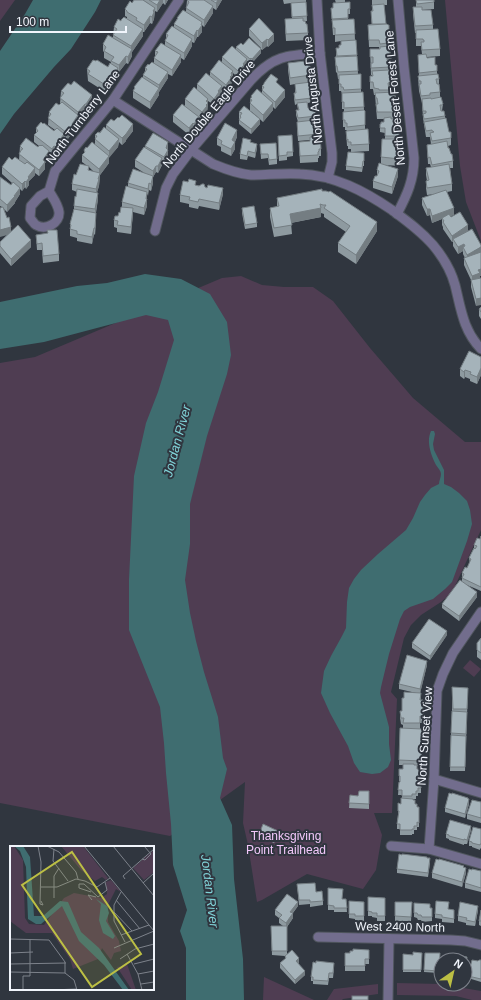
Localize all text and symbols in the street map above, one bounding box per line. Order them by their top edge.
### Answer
scale bar [10,8,126,34]
text: 100 m [16,15,49,29]
street label: North Desert Forest Lane [382,30,408,166]
street label: North Augusta Drive [300,36,326,144]
street label: North Double Eagle Drive [160,57,258,171]
street label: North Turnberry Lane [43,67,123,167]
water label: Jordan River [160,403,194,480]
street label: North Sunset View [415,686,435,786]
park label: Thanksgiving Point Trailhead [246,829,326,857]
inset map [10,846,154,990]
water label: Jordan River [198,853,222,929]
street label: West 2400 North [355,919,445,935]
north arrow [433,952,473,992]
text: N [452,957,465,971]

